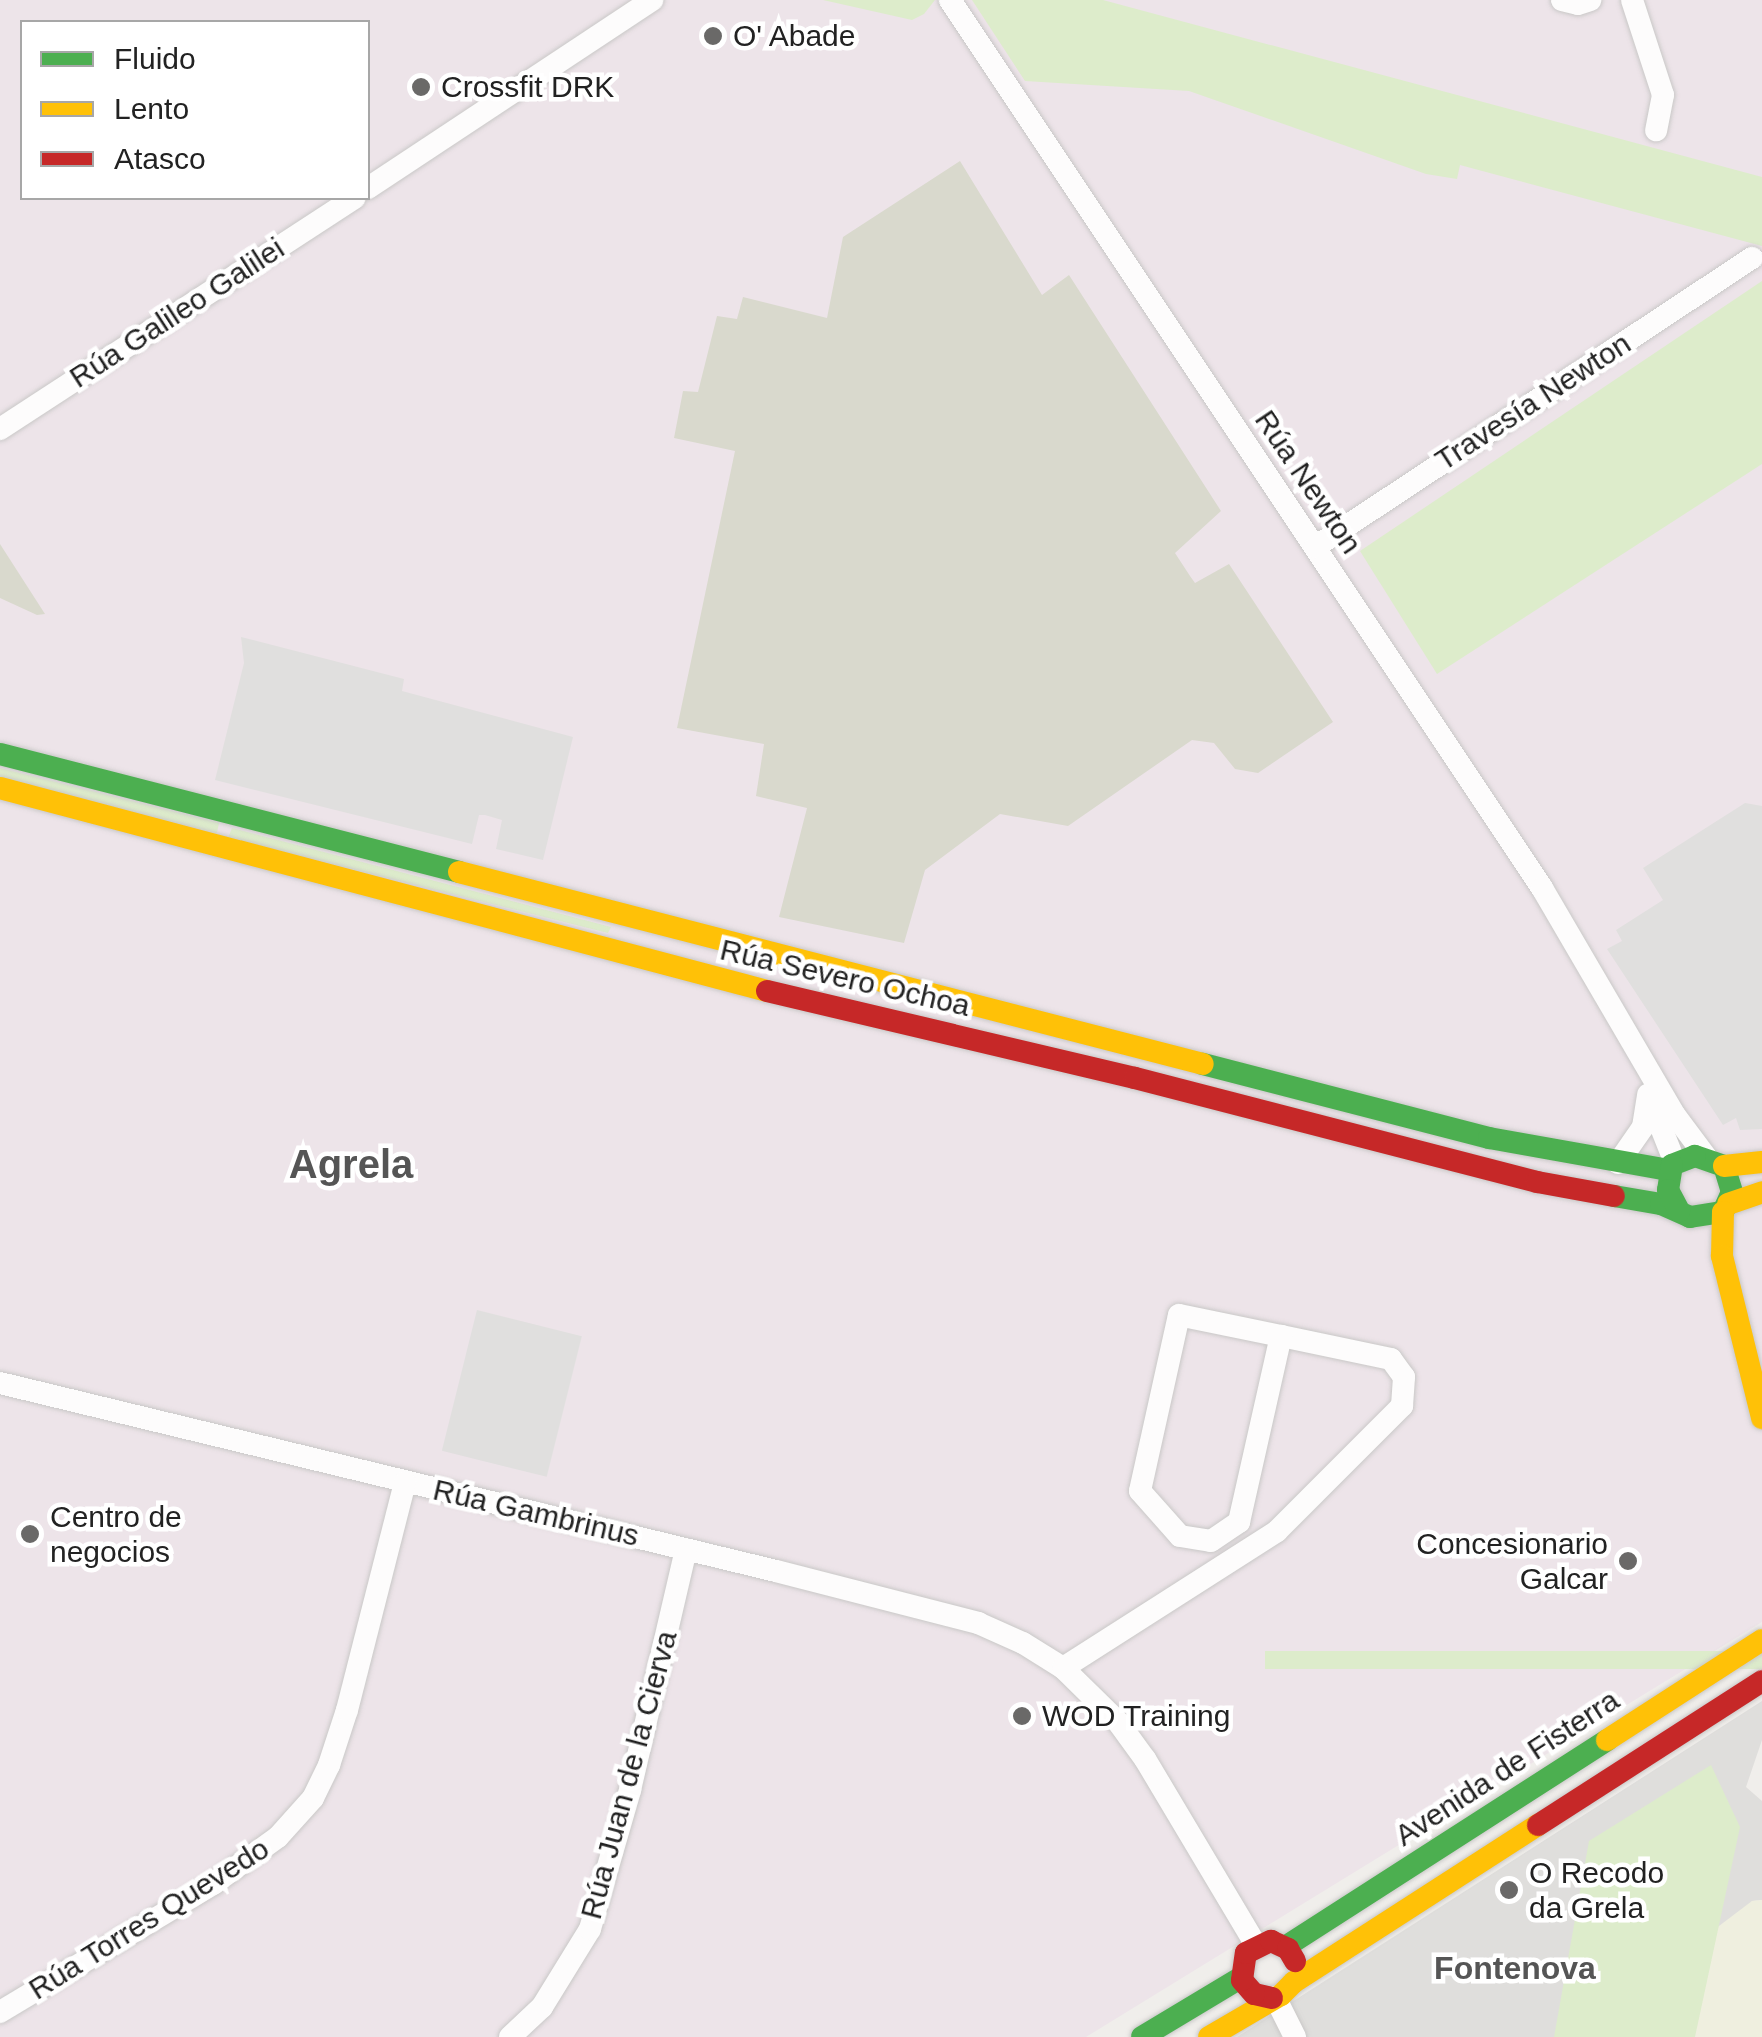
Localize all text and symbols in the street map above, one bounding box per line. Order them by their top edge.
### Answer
place label: O' Abade [733,18,857,54]
legend [20,20,370,200]
marker: O' Abade [702,25,724,47]
text: Fluido [114,42,196,75]
place label: Crossfit DRK [441,69,614,105]
marker: Crossfit DRK [410,76,432,98]
text: Lento [114,92,189,125]
text: Atasco [114,142,206,175]
street label: Rúa Galileo Galilei [63,230,291,396]
street label: Travesía Newton [1429,325,1637,479]
street label: Rúa Newton [1247,404,1369,560]
street label: Rúa Severo Ochoa [717,932,973,1024]
district label: Agrela [289,1140,413,1188]
street label: Rúa Gambrinus [430,1472,642,1554]
place label: Centro de negocios [50,1499,182,1570]
marker: Centro de negocios [19,1523,41,1545]
place label: Concesionario Galcar [1416,1526,1608,1596]
marker: Concesionario Galcar [1617,1550,1639,1572]
street label: Rúa Juan de la Cierva [573,1627,685,1923]
street label: Avenida de Fisterra [1388,1682,1626,1854]
place label: WOD Training [1042,1698,1231,1734]
marker: WOD Training [1011,1705,1033,1727]
street label: Rúa Torres Quevedo [22,1830,276,2008]
place label: O Recodo da Grela [1529,1855,1664,1926]
marker: O Recodo da Grela [1498,1879,1520,1901]
district label: Fontenova [1434,1949,1596,1987]

